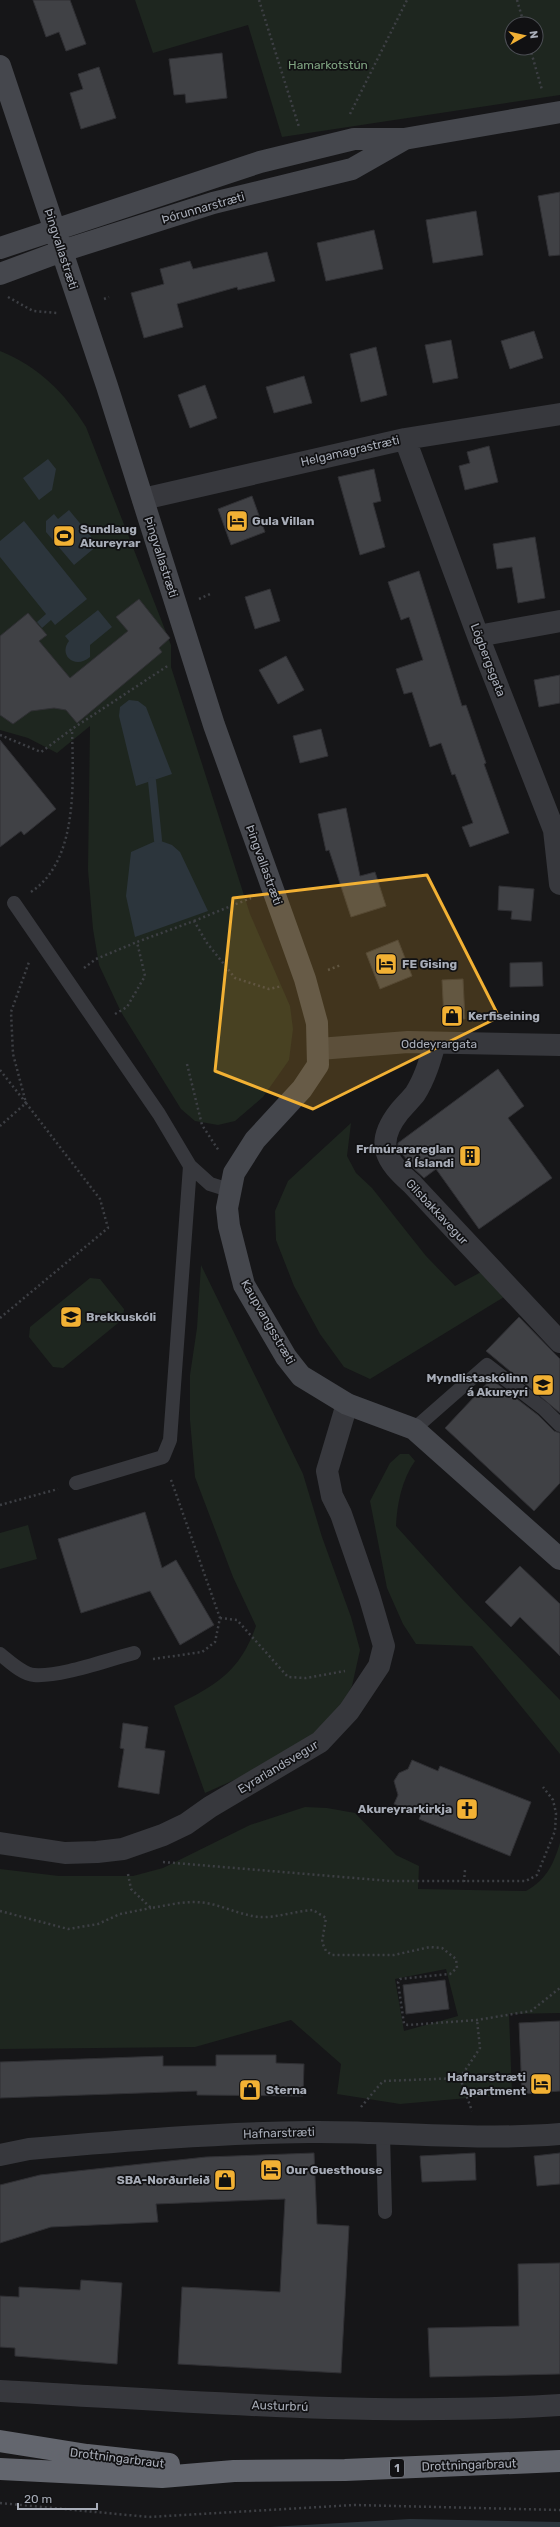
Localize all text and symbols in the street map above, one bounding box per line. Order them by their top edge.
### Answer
north arrow [504,16,544,56]
text: N [526,30,540,40]
park label: Hamarkotstún [288,58,368,72]
street label: Þórunnarstræti [160,189,246,227]
street label: Þingvallastræti [41,207,81,291]
street label: Helgamagrastræti [299,433,401,469]
hotel icon: Gula Villan [224,508,250,534]
place label: Gula Villan [252,514,315,528]
street label: Þingvallastræti [141,515,181,599]
place label: Sundlaug Akureyrar [80,522,141,550]
sports icon: Sundlaug Akureyrar [51,523,77,549]
street label: Lögbergsgata [468,621,508,699]
street label: Þingvallastræti [243,823,285,907]
hotel icon: FE Gising [373,951,399,977]
place label: FE Gising [402,957,457,971]
shop icon: Kerfiseining [439,1003,465,1029]
place label: Kerfiseining [468,1009,540,1023]
street label: Oddeyrargata [401,1037,477,1051]
place label: Frímúrarareglan á Íslandi [356,1142,454,1170]
building icon: Frímúrarareglan á Íslandi [457,1143,483,1169]
street label: Gilsbakkavegur [403,1176,471,1248]
street label: Kaupvangsstræti [238,1277,298,1367]
school or university icon: Brekkuskóli [58,1304,84,1330]
place label: Brekkuskóli [86,1310,156,1324]
place label: Myndlistaskólinn á Akureyri [426,1371,528,1399]
school or university icon: Myndlistaskólinn á Akureyri [530,1372,556,1398]
street label: Eyrarlandsvegur [235,1737,321,1797]
church icon: Akureyrarkirkja [454,1796,480,1822]
place label: Akureyrarkirkja [358,1802,452,1816]
place label: Hafnarstræti Apartment [447,2070,526,2098]
hotel icon: Hafnarstræti Apartment [528,2071,554,2097]
shop icon: Sterna [237,2077,263,2103]
place label: Sterna [266,2083,307,2097]
street label: Hafnarstræti [243,2125,315,2141]
hotel icon: Our Guesthouse [258,2157,284,2183]
place label: Our Guesthouse [286,2163,382,2177]
shop icon: SBA-Norðurleið [212,2167,238,2193]
place label: SBA-Norðurleið [117,2173,210,2187]
street label: Austurbrú [251,2398,309,2414]
street label: Drottningarbraut [69,2445,165,2471]
street label: Drottningarbraut [421,2456,517,2474]
road number: 1 [390,2459,404,2477]
scale bar [18,2485,97,2511]
text: 20 m [24,2492,52,2506]

